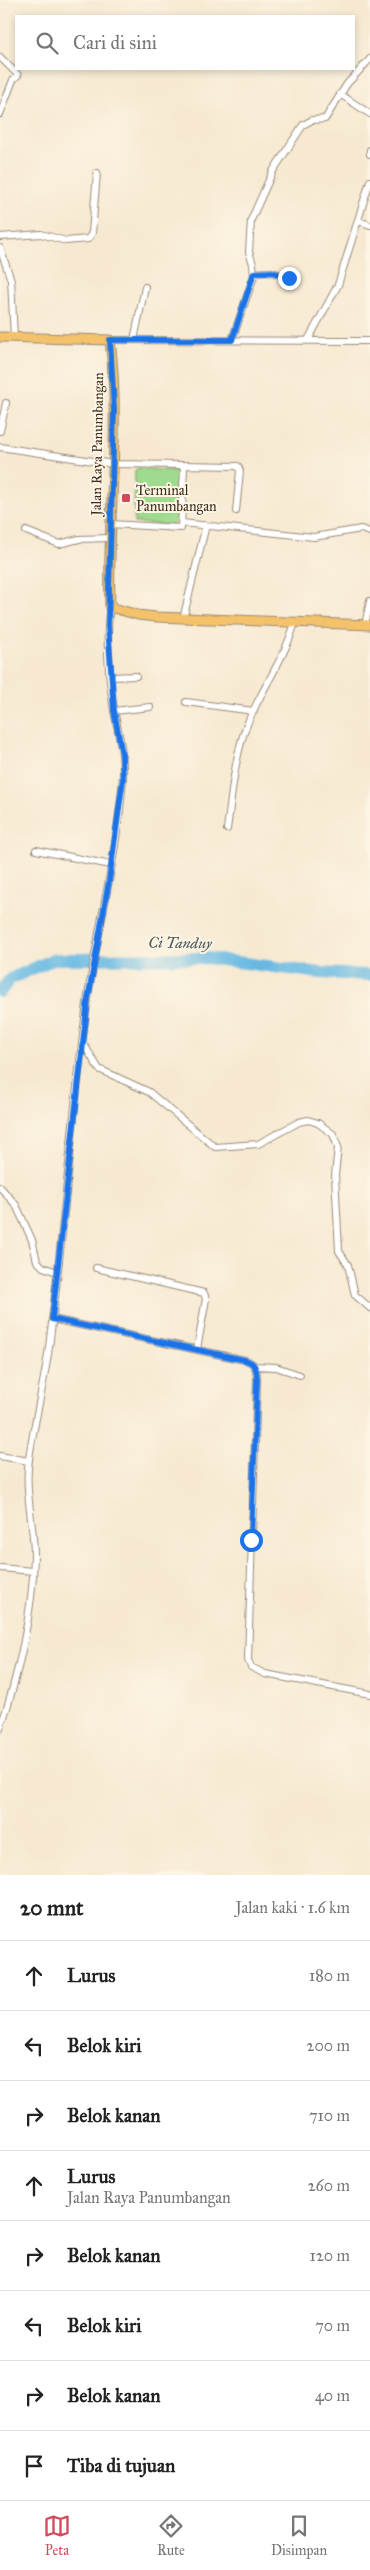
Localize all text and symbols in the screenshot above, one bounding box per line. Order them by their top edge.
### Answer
search box [15,15,355,70]
icon: search [33,29,61,57]
text: Cari di sini [73,31,157,54]
route end [278,267,301,290]
street label: Jalan Raya Panumbangan [88,372,108,518]
place label: Terminal Panumbangan [136,482,217,515]
marker: Terminal Panumbangan [120,492,132,504]
water label: Ci Tanduy [148,933,213,953]
route start [240,1529,263,1552]
text: 20 mnt [20,1895,83,1921]
text: Jalan kaki · 1.6 km [235,1898,350,1917]
icon: ahead [20,1962,48,1990]
text: Lurus [67,1964,115,1987]
text: 180 m [309,1966,350,1985]
icon: left [20,2032,48,2060]
text: Belok kiri [67,2034,141,2057]
text: 200 m [307,2036,350,2055]
icon: right [20,2102,48,2130]
text: Belok kanan [67,2104,161,2127]
text: 710 m [309,2106,350,2125]
text: Lurus [67,2165,115,2188]
icon: ahead [20,2172,48,2200]
text: 260 m [308,2176,350,2195]
text: Jalan Raya Panumbangan [67,2188,231,2207]
icon: right [20,2242,48,2270]
text: Belok kanan [67,2244,161,2267]
text: 120 m [310,2246,350,2265]
icon: left [20,2312,48,2340]
text: Belok kiri [67,2314,141,2337]
text: 70 m [315,2316,350,2335]
icon: right [20,2382,48,2410]
text: Belok kanan [67,2384,161,2407]
text: 40 m [315,2386,350,2405]
icon: arrive [20,2452,48,2480]
text: Tiba di tujuan [67,2454,175,2477]
tab: Peta [43,2512,71,2559]
tab: Rute [157,2512,185,2559]
tab: Disimpan [271,2512,327,2559]

